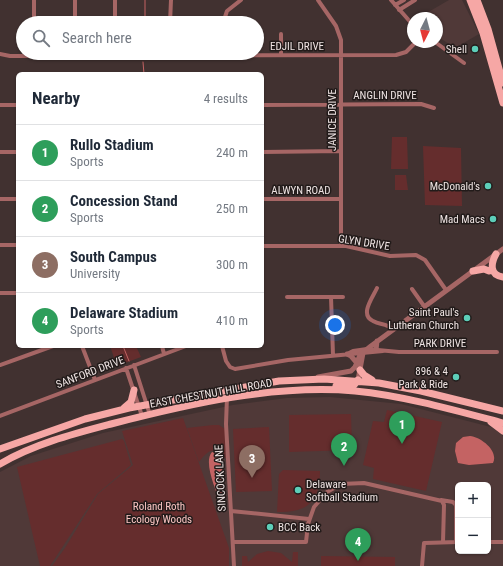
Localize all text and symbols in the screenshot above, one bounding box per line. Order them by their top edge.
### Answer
north arrow [407,12,443,48]
search box [16,16,264,60]
icon: search [30,27,52,49]
text: Search here [62,29,132,47]
street label: EDJIL DRIVE [270,40,325,53]
place label: Shell [446,43,467,56]
marker: Shell [470,44,480,54]
text: Nearby [32,88,80,108]
street label: JANICE DRIVE [326,89,339,151]
street label: ANGLIN DRIVE [353,89,417,102]
text: 4 results [204,91,248,106]
text: Rullo Stadium [70,136,154,154]
text: 1 [42,145,48,160]
text: 240 m [216,145,248,160]
text: Sports [70,154,104,169]
place label: McDonald's [430,180,480,193]
marker: McDonald's [483,181,493,191]
street label: ALWYN ROAD [271,184,331,197]
text: Concession Stand [70,192,178,210]
text: 2 [42,201,48,216]
text: 250 m [216,201,248,216]
text: Sports [70,210,104,225]
place label: Mad Macs [440,213,485,226]
marker: Mad Macs [488,214,498,224]
street label: GLYN DRIVE [337,232,391,253]
text: South Campus [70,248,157,266]
text: 3 [42,257,48,272]
text: 300 m [216,257,248,272]
text: University [70,266,120,281]
text: Delaware Stadium [70,304,178,322]
place label: Saint Paul's Lutheran Church [388,306,459,332]
text: 4 [42,313,48,328]
text: 410 m [216,313,248,328]
marker: Saint Paul's Lutheran Church [462,313,472,323]
your location [325,315,345,335]
text: Sports [70,322,104,337]
street label: PARK DRIVE [414,337,467,350]
street label: SANFORD DRIVE [54,353,127,391]
place label: 896 & 4 Park & Ride [398,365,449,391]
marker: 896 & 4 Park & Ride [451,372,461,382]
street label: EAST CHESTNUT HILL ROAD [149,376,273,411]
pin: 1 [389,411,415,444]
pin: 2 [331,433,357,466]
street label: SINCOCK LANE [212,444,229,512]
pin: 3 [239,445,265,478]
place label: Delaware Softball Stadium [306,478,378,504]
map controls [455,482,491,554]
button: + [455,482,491,518]
marker: Delaware Softball Stadium [293,485,303,495]
park label: Roland Roth Ecology Woods [126,500,192,526]
button: − [455,518,491,554]
place label: BCC Back [278,521,320,534]
marker: BCC Back [265,522,275,532]
pin: 4 [345,528,371,561]

